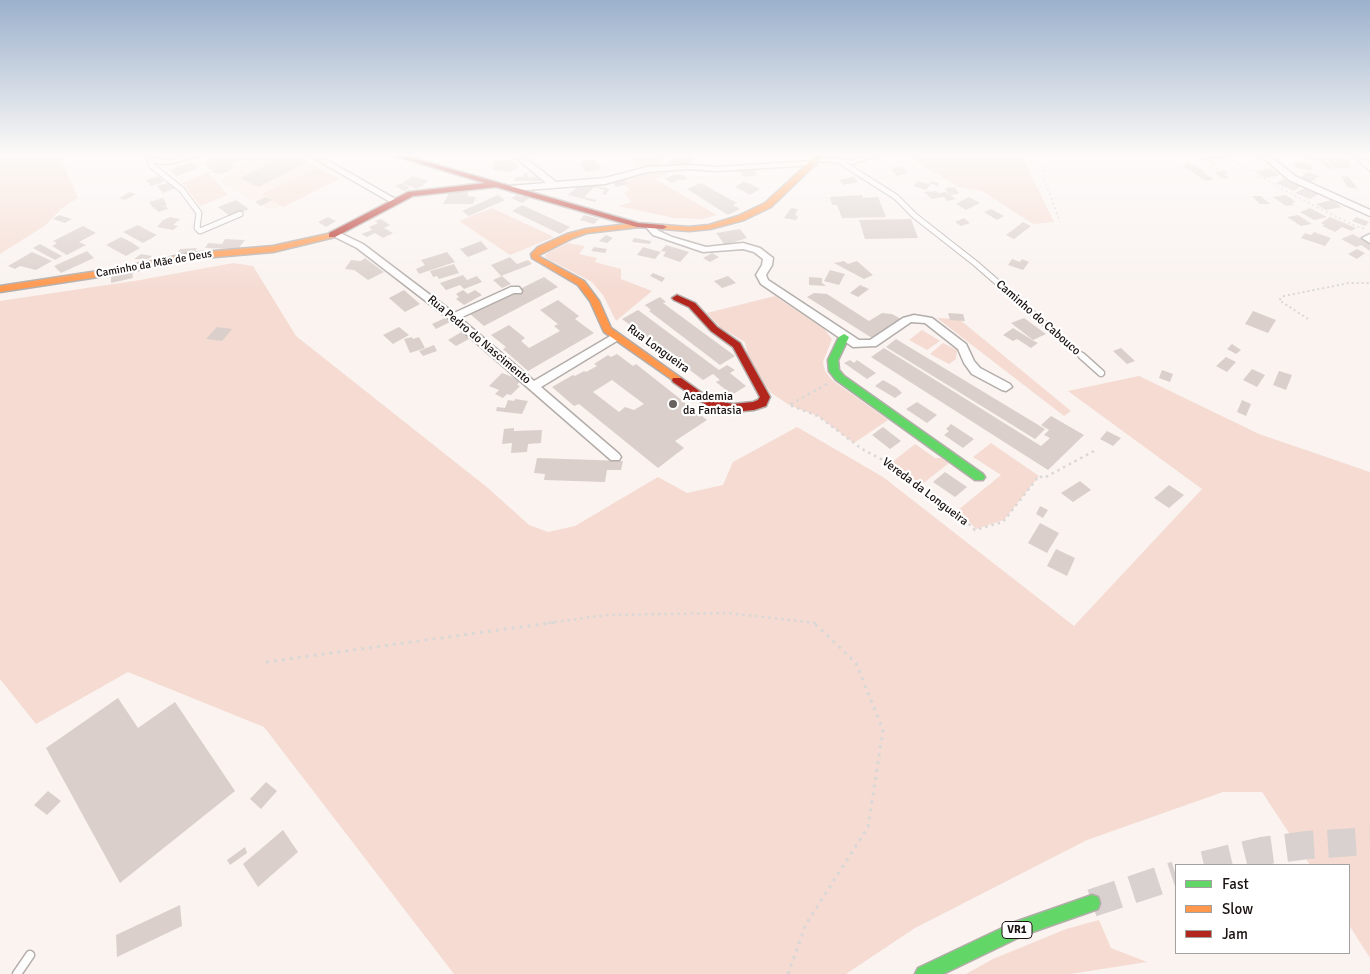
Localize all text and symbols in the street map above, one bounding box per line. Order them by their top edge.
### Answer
street label: Caminho da Mãe de Deus [95,247,213,281]
street label: Caminho do Cabouco [993,277,1083,359]
street label: Rua Pedro do Nascimento [424,293,534,387]
street label: Rua Longueira [624,322,692,376]
place label: Academia da Fantasia [683,390,741,418]
marker: Academia da Fantasia [667,398,679,410]
street label: Vereda da Longueira [879,455,971,529]
legend [1175,864,1350,954]
text: Fast [1222,875,1249,893]
text: Slow [1222,900,1253,918]
road number: VR1 [1002,922,1032,938]
text: Jam [1222,925,1248,943]

